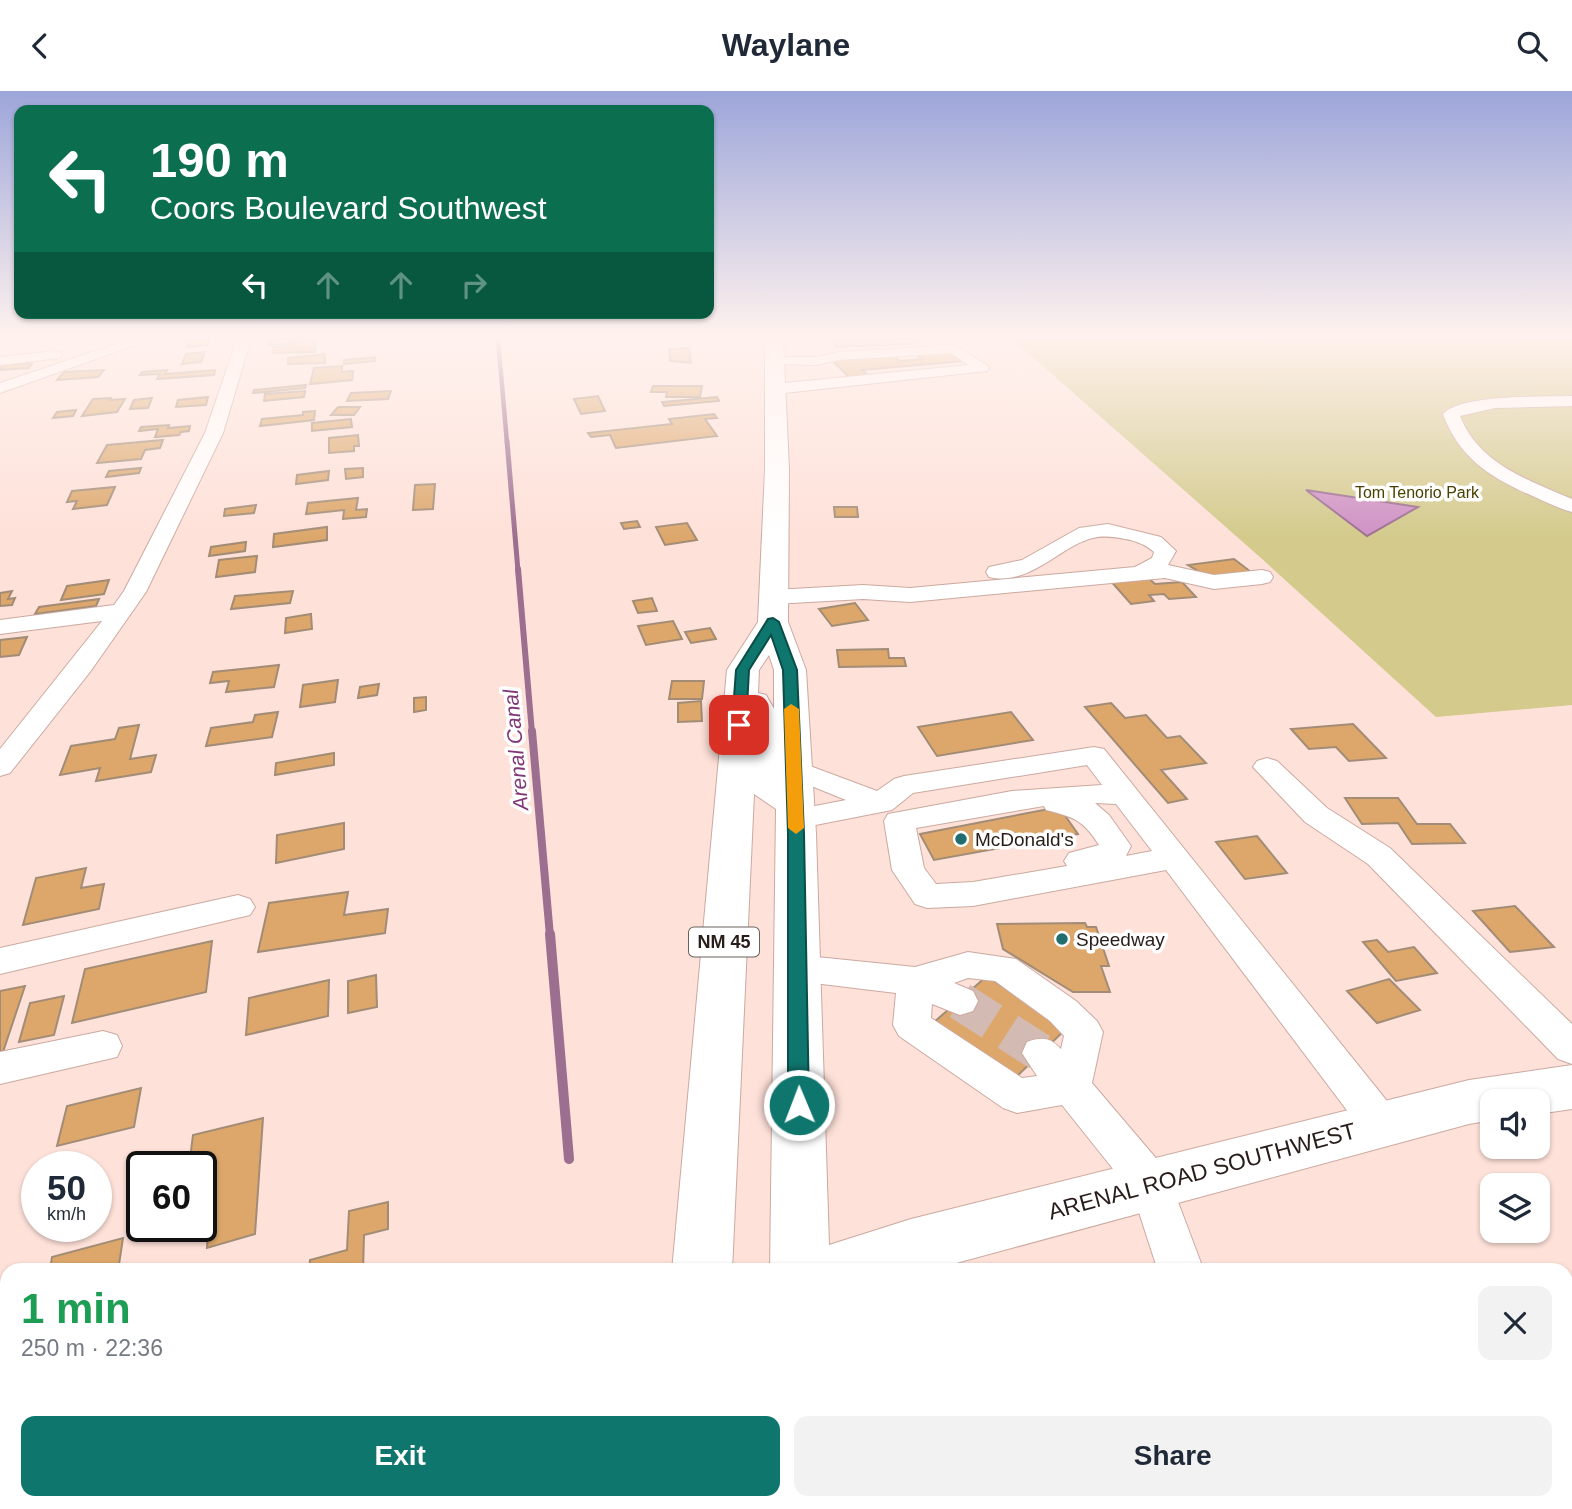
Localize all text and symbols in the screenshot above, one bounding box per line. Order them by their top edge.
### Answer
icon: back [21,27,59,65]
text: Waylane [722,27,850,63]
icon: search [1513,27,1551,65]
icon: left [35,133,126,224]
text: 190 m [150,133,289,187]
text: Coors Boulevard Southwest [150,190,547,226]
icon: left [236,266,274,304]
icon: ahead [309,266,347,304]
icon: ahead [382,266,420,304]
icon: right [455,266,493,304]
park label: Tom Tenorio Park [1355,484,1480,501]
water label: Arenal Canal [499,687,532,814]
pin [709,695,769,755]
icon: arrive [720,706,758,744]
place label: McDonald's [975,829,1074,850]
marker: McDonald's [953,831,969,847]
road number: NM 45 [689,927,759,957]
place label: Speedway [1076,929,1165,950]
marker: Speedway [1054,931,1070,947]
position arrow [762,1068,836,1142]
map controls [1480,1089,1550,1243]
button: sound [1480,1089,1550,1159]
street label: ARENAL ROAD SOUTHWEST [1045,1117,1359,1225]
speed limit sign: 60 [126,1151,217,1242]
text: 50 [47,1168,86,1207]
button: layers [1480,1173,1550,1243]
text: km/h [47,1204,86,1224]
text: 1 min [21,1285,131,1332]
button: close [1478,1286,1552,1360]
text: 250 m · 22:36 [21,1335,163,1361]
button: Exit [21,1416,780,1496]
button: Share [794,1416,1552,1496]

